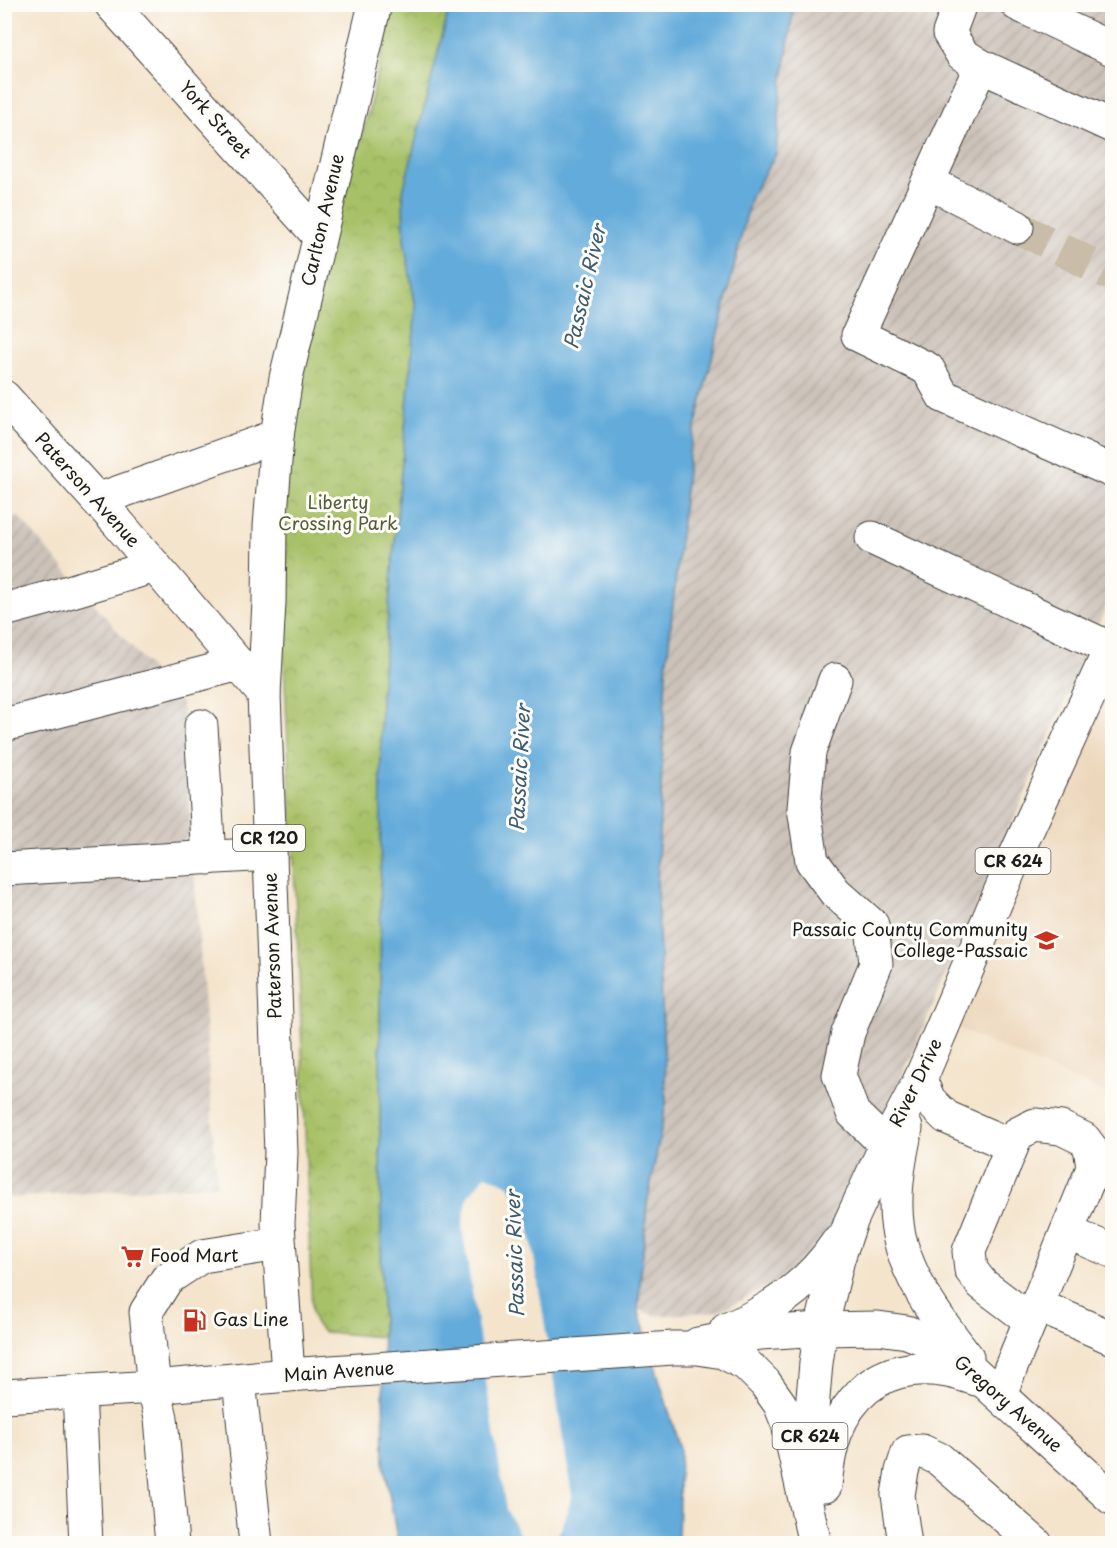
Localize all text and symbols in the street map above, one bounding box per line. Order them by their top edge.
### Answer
street label: York Street [174,74,258,164]
street label: Carlton Avenue [293,151,350,288]
water label: Passaic River [555,219,614,352]
street label: Paterson Avenue [29,425,147,553]
park label: Liberty Crossing Park [278,488,398,536]
water label: Passaic River [501,701,537,832]
road number: CR 120 [233,825,305,851]
road number: CR 624 [976,848,1050,874]
street label: Paterson Avenue [255,872,288,1020]
place label: Passaic County Community College-Passaic [792,915,1028,963]
school or university icon: Passaic County Community College-Passaic [1033,927,1059,953]
street label: River Drive [881,1033,948,1131]
water label: Passaic River [497,1187,531,1318]
place label: Food Mart [150,1241,238,1268]
supermarket icon: Food Mart [119,1243,145,1269]
place label: Gas Line [213,1305,289,1332]
fuel station icon: Gas Line [182,1307,208,1333]
street label: Gregory Avenue [949,1348,1069,1458]
street label: Main Avenue [283,1353,395,1388]
road number: CR 624 [772,1423,848,1449]

